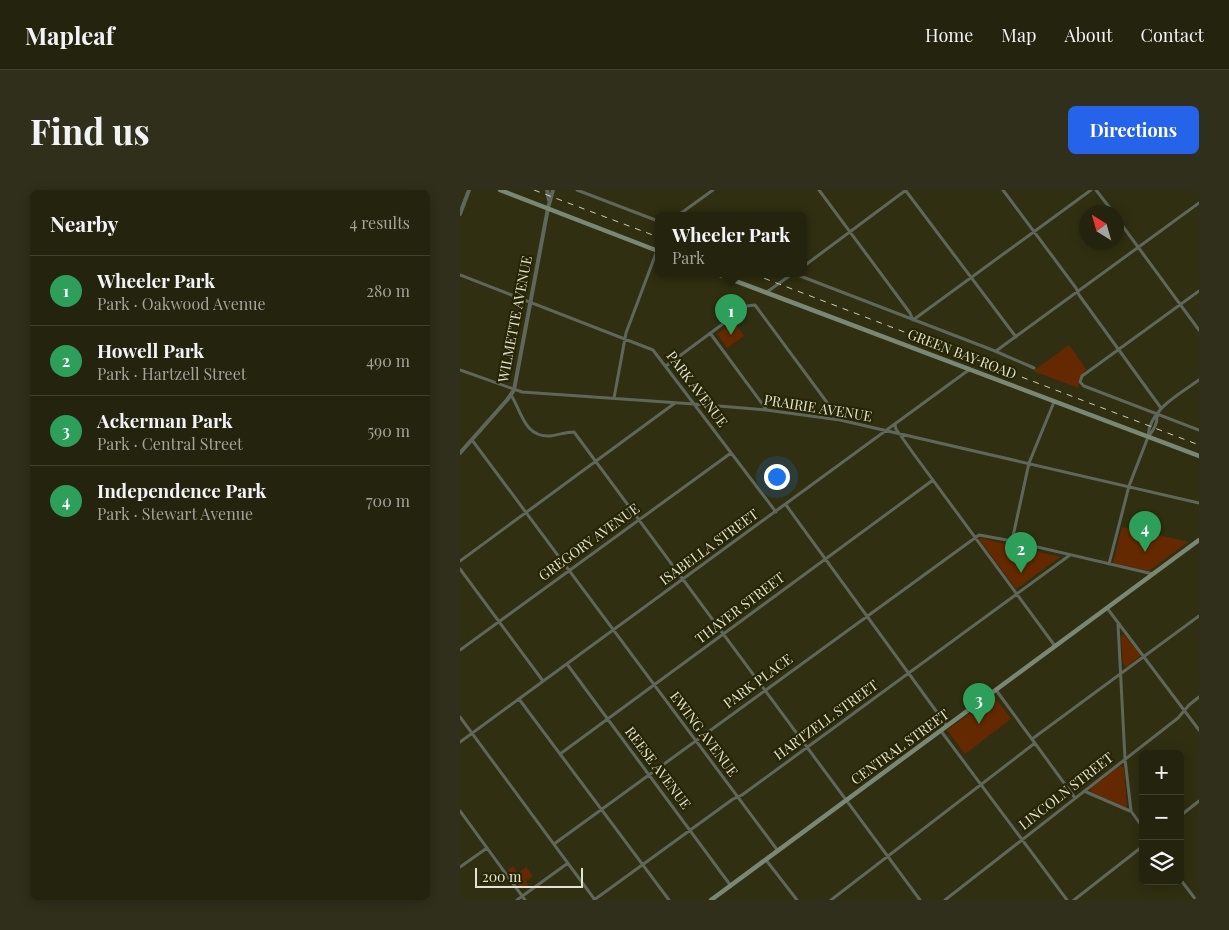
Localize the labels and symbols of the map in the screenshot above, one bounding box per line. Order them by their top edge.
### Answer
north arrow [1079,205,1124,250]
street label: WILMETTE AVENUE [493,254,536,385]
pin: 1 [715,294,747,335]
street label: GREEN BAY ROAD [905,324,1019,383]
street label: PARK AVENUE [662,347,732,431]
street label: PRAIRIE AVENUE [763,390,874,425]
your location [764,464,790,490]
street label: GREGORY AVENUE [534,499,643,585]
street label: ISABELLA STREET [655,504,762,589]
pin: 4 [1129,511,1161,552]
pin: 2 [1005,532,1037,573]
street label: THAYER STREET [691,567,789,648]
street label: PARK PLACE [719,649,796,712]
street label: HARTZELL STREET [770,675,882,764]
pin: 3 [963,683,995,724]
street label: EWING AVENUE [666,687,743,780]
street label: CENTRAL STREET [847,704,953,789]
street label: REESE AVENUE [621,723,696,813]
street label: LINCOLN STREET [1014,747,1117,834]
scale bar [475,865,582,888]

